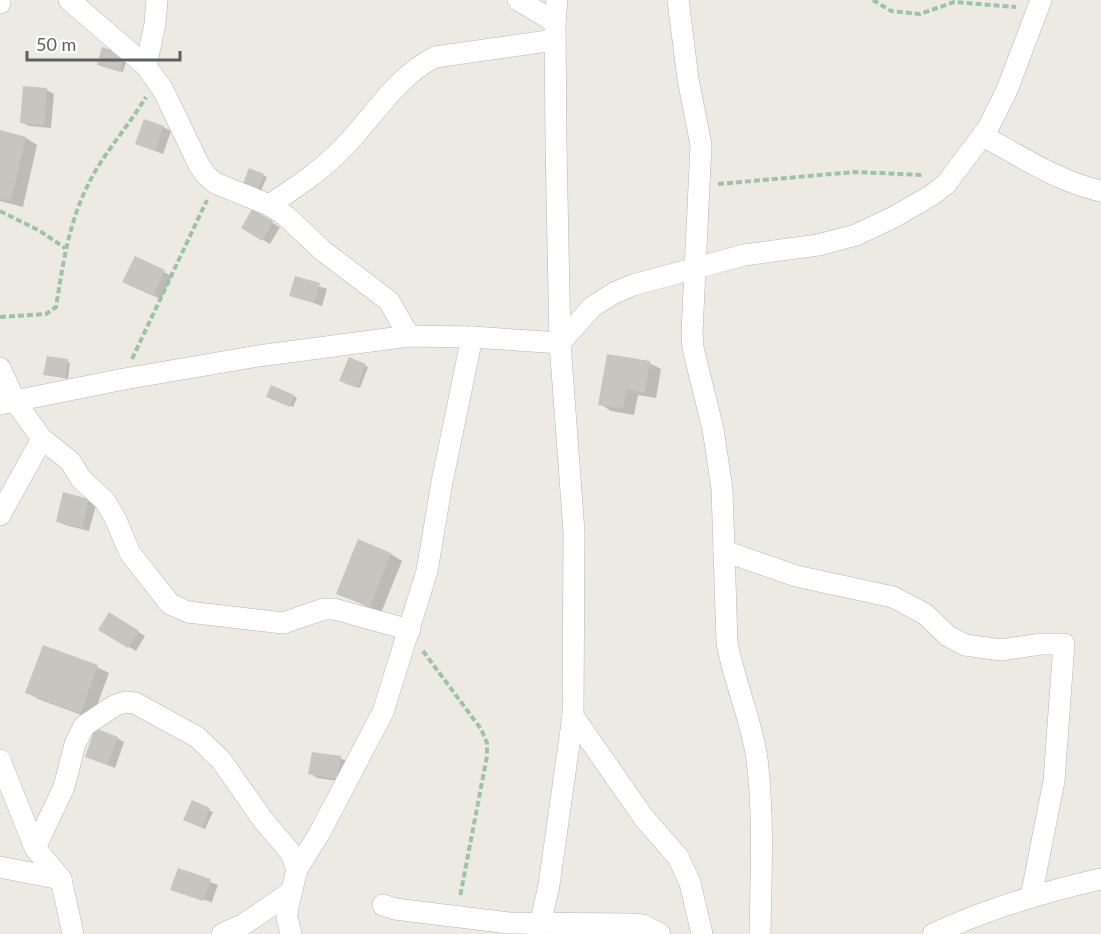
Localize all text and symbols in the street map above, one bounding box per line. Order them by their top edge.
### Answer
scale bar [27,24,180,62]
text: 50 m [36,33,76,55]

